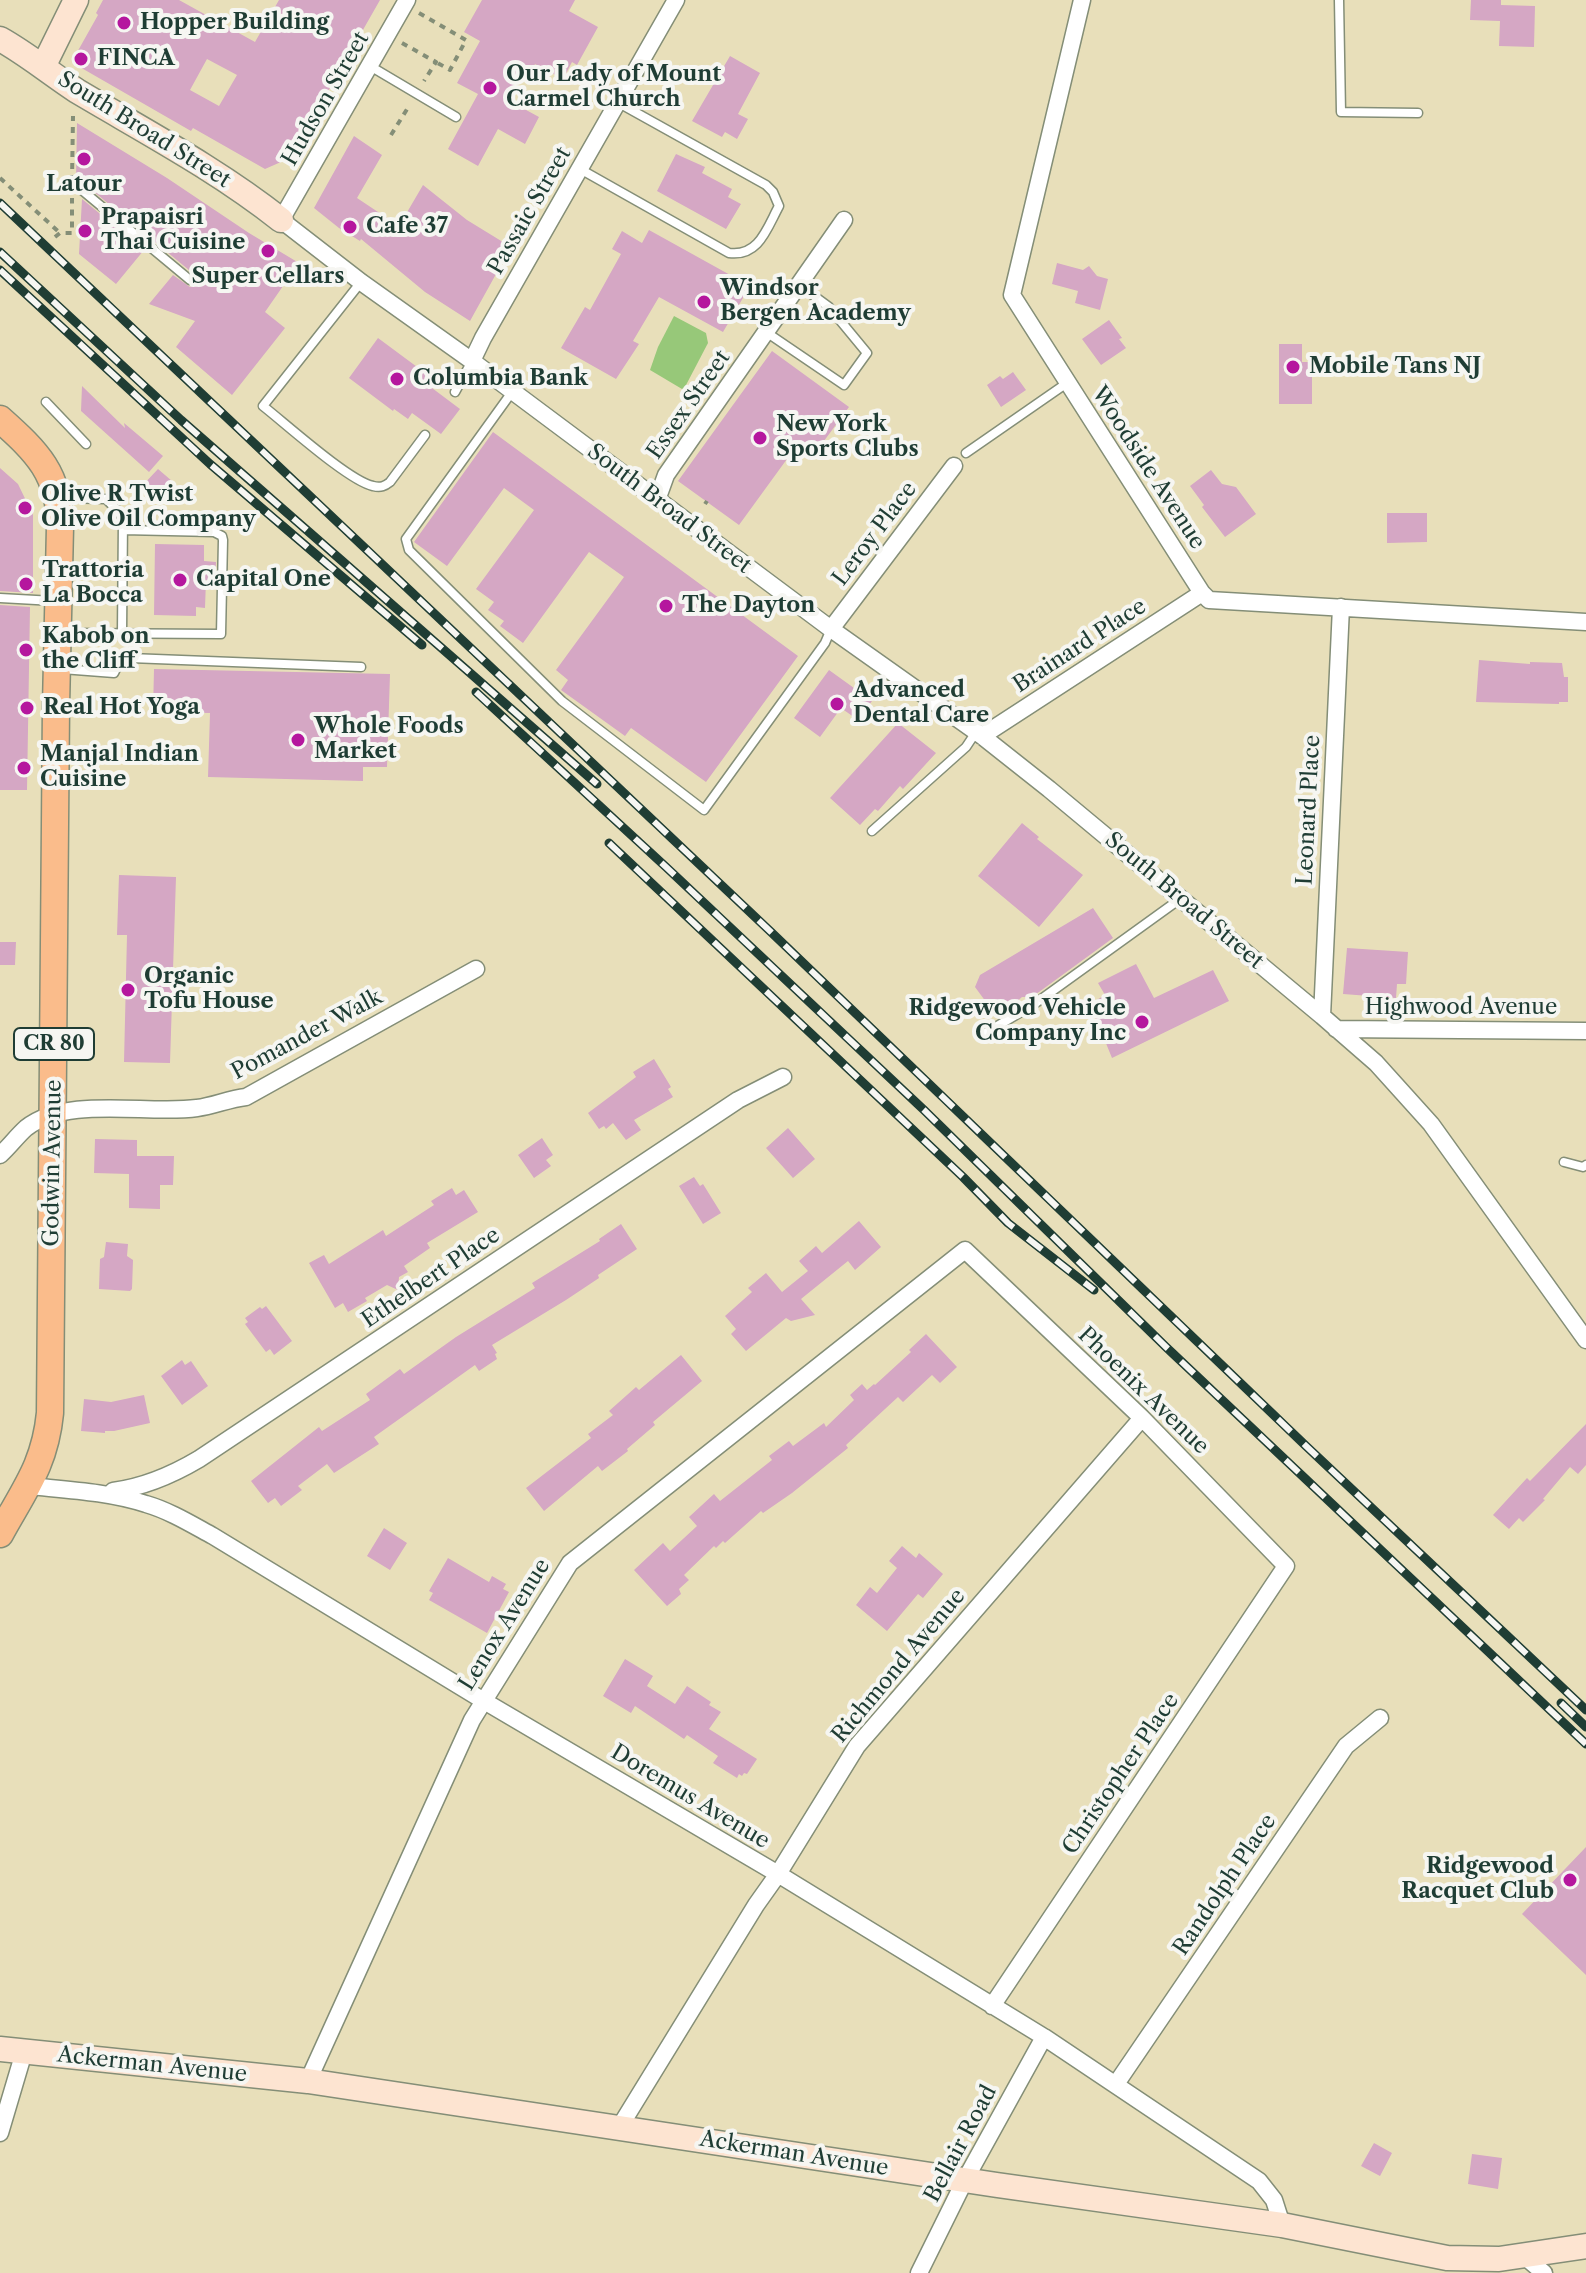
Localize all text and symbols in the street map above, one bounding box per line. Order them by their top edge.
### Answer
place label: Hopper Building [140,10,329,36]
marker: Hopper Building [115,14,133,32]
street label: Hudson Street [277,27,375,171]
place label: FINCA [97,46,175,72]
marker: FINCA [72,50,90,68]
place label: Our Lady of Mount Carmel Church [506,62,721,114]
street label: South Broad Street [53,66,235,194]
marker: Our Lady of Mount Carmel Church [481,79,499,97]
street label: Passaic Street [483,142,577,280]
marker: Latour [75,150,93,168]
place label: Latour [46,172,122,198]
place label: Prapaisri Thai Cuisine [101,205,246,256]
place label: Cafe 37 [366,214,448,240]
marker: Cafe 37 [341,218,359,236]
marker: Prapaisri Thai Cuisine [76,222,94,240]
marker: Super Cellars [259,242,277,260]
place label: Super Cellars [192,264,344,290]
place label: Windsor Bergen Academy [720,276,911,328]
marker: Windsor Bergen Academy [695,293,713,311]
street label: Essex Street [642,345,736,465]
place label: Mobile Tans NJ [1309,354,1481,380]
marker: Mobile Tans NJ [1284,358,1302,376]
place label: Columbia Bank [413,366,588,392]
marker: Columbia Bank [388,370,406,388]
street label: Woodside Avenue [1086,382,1210,554]
place label: New York Sports Clubs [776,412,919,464]
marker: New York Sports Clubs [751,429,769,447]
street label: South Broad Street [582,439,756,579]
street label: Leroy Place [827,477,923,591]
place label: Olive R Twist Olive Oil Company [41,482,256,534]
marker: Olive R Twist Olive Oil Company [16,499,34,517]
place label: Trattoria La Bocca [42,558,144,610]
place label: Capital One [196,567,331,593]
marker: Capital One [171,571,189,589]
marker: Trattoria La Bocca [17,575,35,593]
place label: The Dayton [682,593,815,619]
street label: Brainard Place [1009,593,1151,699]
marker: The Dayton [657,597,675,615]
place label: Kabob on the Cliff [42,624,150,676]
marker: Kabob on the Cliff [17,641,35,659]
place label: Advanced Dental Care [853,678,989,730]
place label: Real Hot Yoga [43,695,200,721]
marker: Advanced Dental Care [828,695,846,713]
marker: Real Hot Yoga [18,699,36,717]
place label: Whole Foods Market [314,714,464,766]
marker: Whole Foods Market [289,731,307,749]
street label: Leonard Place [1292,734,1326,886]
place label: Manjal Indian Cuisine [40,742,199,794]
marker: Manjal Indian Cuisine [15,759,33,777]
street label: South Broad Street [1099,827,1269,975]
place label: Organic Tofu House [144,964,274,1016]
marker: Organic Tofu House [119,981,137,999]
street label: Pomander Walk [227,984,387,1086]
street label: Highwood Avenue [1365,995,1557,1021]
place label: Ridgewood Vehicle Company Inc [908,996,1126,1048]
marker: Ridgewood Vehicle Company Inc [1133,1013,1151,1031]
road number: CR 80 [14,1028,94,1060]
street label: Godwin Avenue [38,1079,68,1247]
street label: Ethelbert Place [357,1222,505,1334]
street label: Phoenix Avenue [1072,1322,1214,1460]
street label: Lenox Avenue [454,1554,556,1696]
street label: Richmond Avenue [827,1583,971,1749]
street label: Christopher Place [1057,1688,1185,1860]
street label: Doremus Avenue [606,1739,774,1855]
street label: Randolph Place [1168,1809,1282,1961]
place label: Ridgewood Racquet Club [1401,1854,1554,1906]
marker: Ridgewood Racquet Club [1561,1871,1579,1889]
street label: Ackerman Avenue [56,2042,248,2088]
street label: Bellair Road [919,2081,1003,2207]
street label: Ackerman Avenue [698,2126,890,2182]

